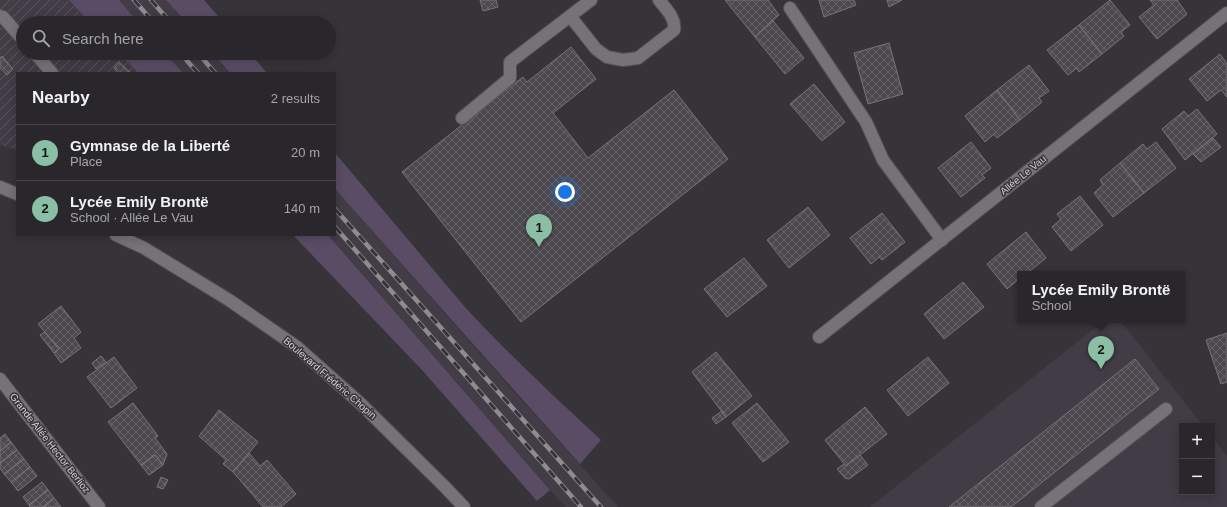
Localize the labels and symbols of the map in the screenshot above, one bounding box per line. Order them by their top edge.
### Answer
street label: Allée Le Vau [998,153,1048,197]
your location [555,182,575,202]
pin: 1 [526,214,552,247]
street label: Boulevard Frédéric Chopin [282,335,378,421]
pin: 2 [1088,336,1114,369]
street label: Grande Allée Hector Berlioz [8,391,92,495]

